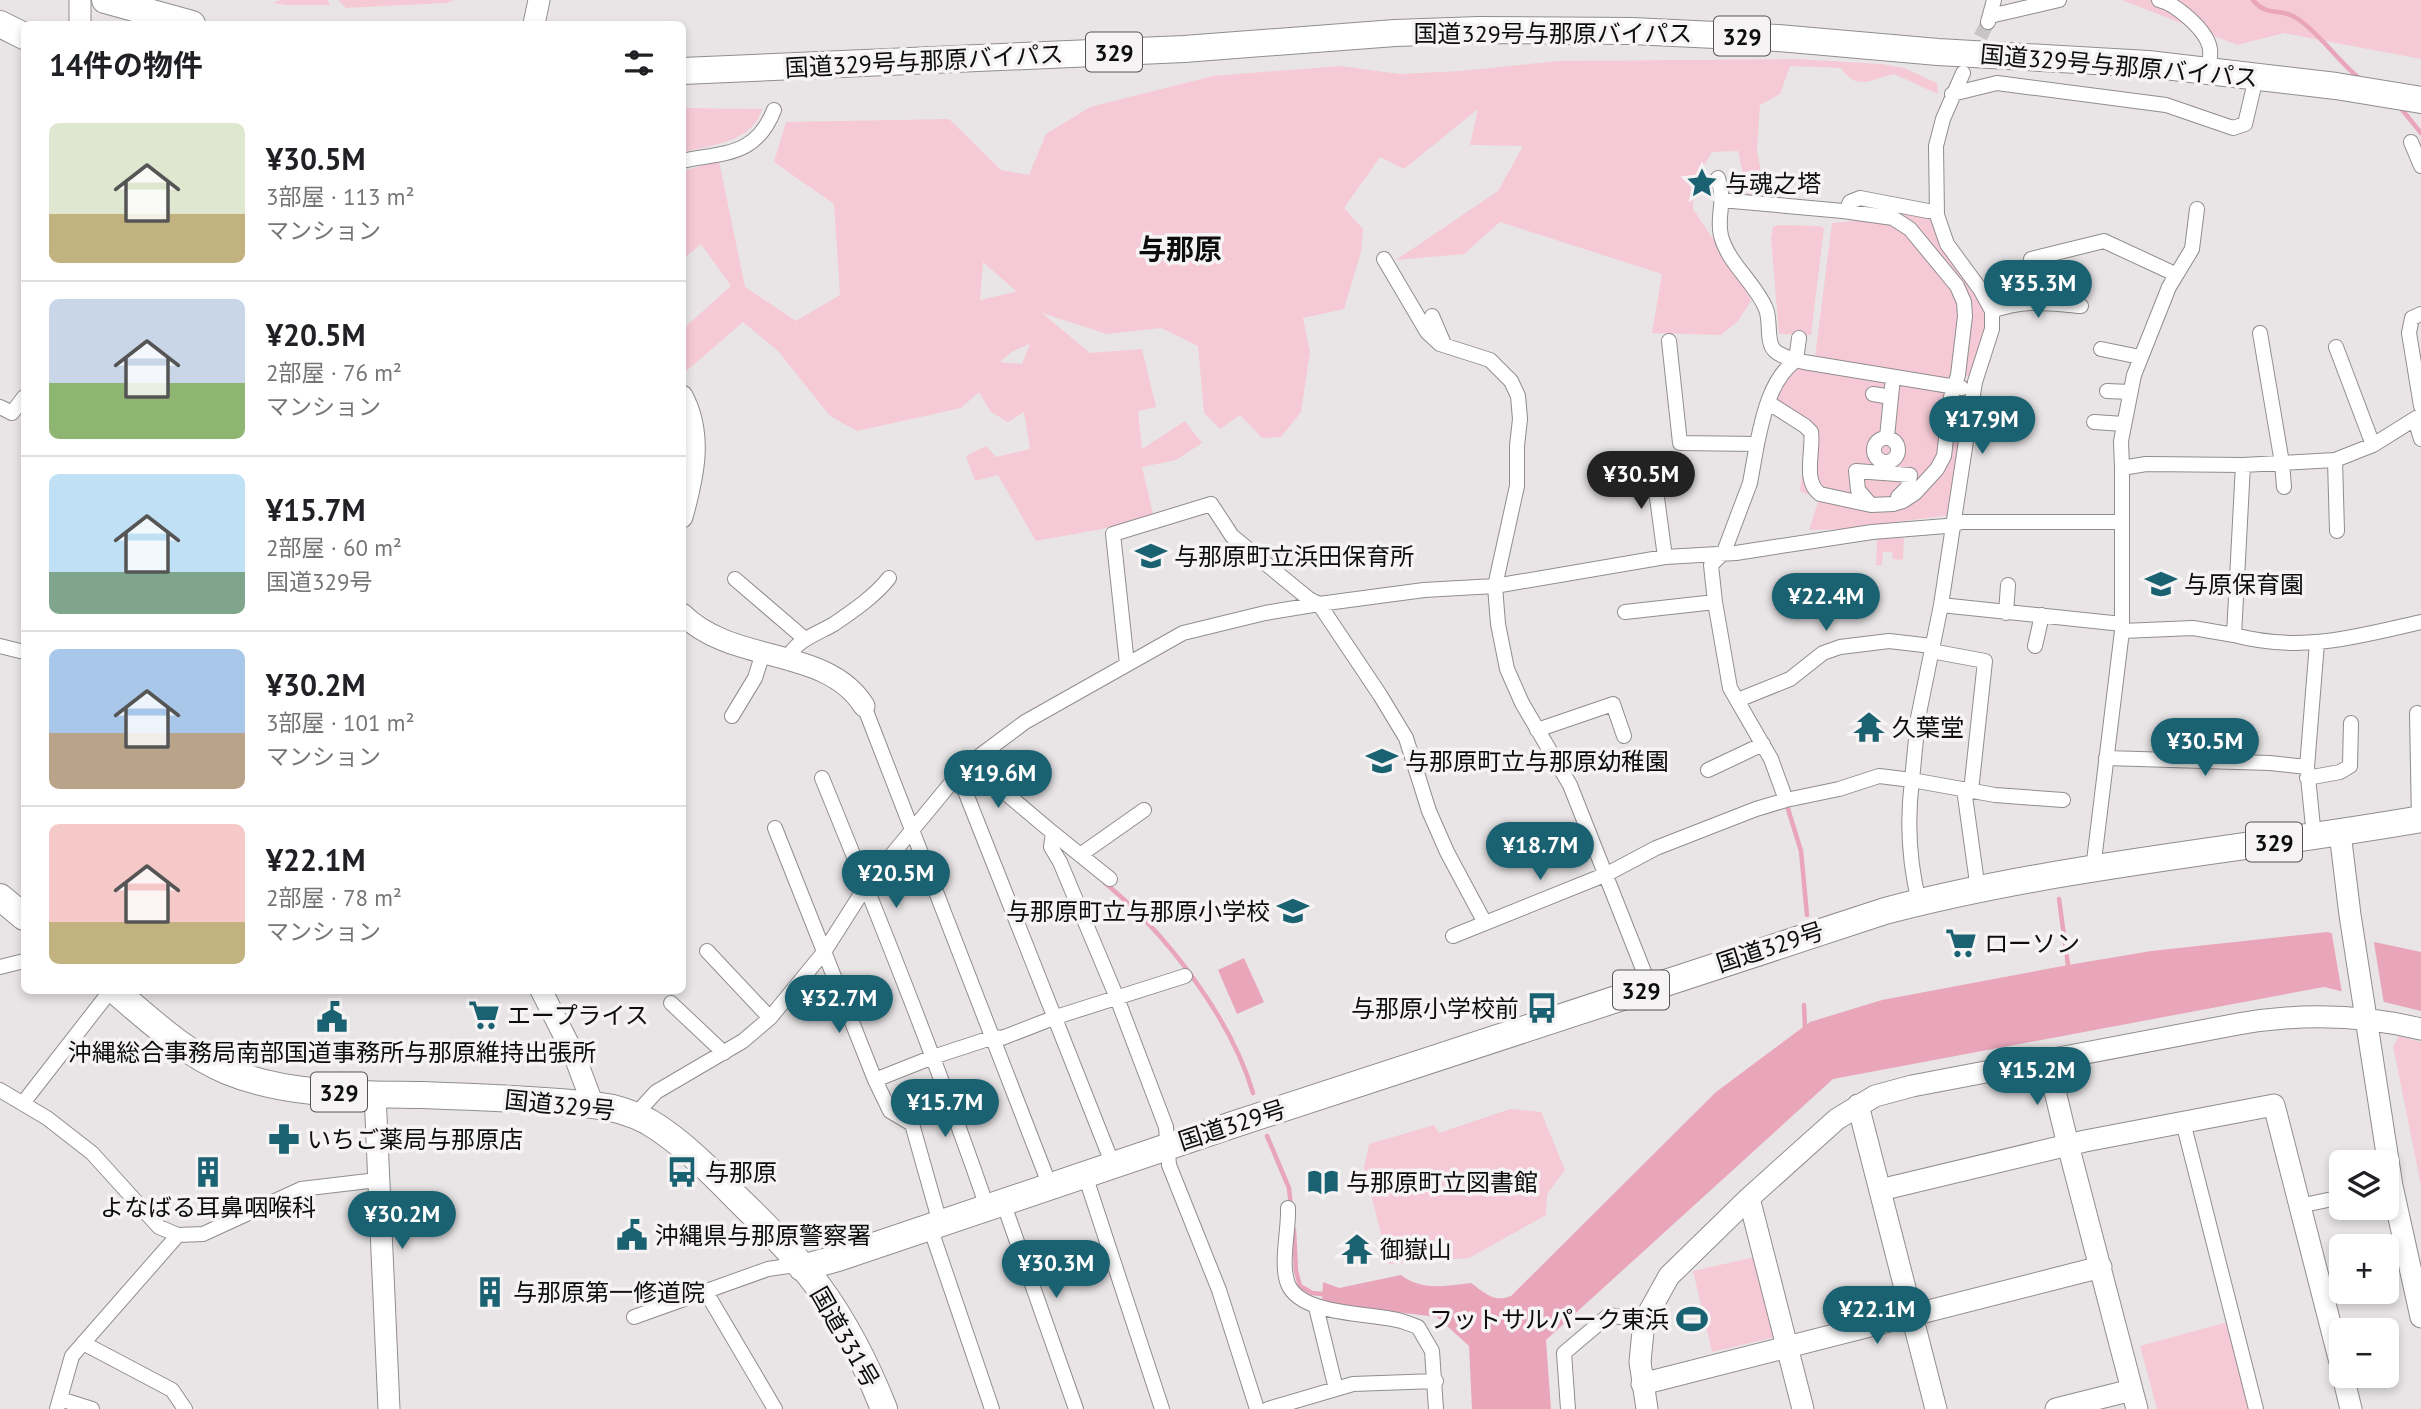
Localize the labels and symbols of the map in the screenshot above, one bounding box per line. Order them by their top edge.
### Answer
road number: 329 [1714,17,1770,56]
street label: 国道329号与那原バイパス [1414,18,1692,49]
road number: 329 [1086,32,1142,72]
street label: 国道329号与那原バイパス [784,38,1064,84]
street label: 国道329号与那原バイパス [1979,38,2259,94]
place icon: 与魂之塔 [1685,166,1719,200]
place label: 与魂之塔 [1725,168,1821,199]
district label: 与那原 [1138,230,1222,267]
pin: ¥35.3M [1981,260,2095,320]
pin: ¥17.9M [1925,396,2039,456]
pin: ¥30.5M [1584,452,1698,511]
school or university icon: 与那原町立浜田保育所 [1134,539,1168,573]
place label: 与那原町立浜田保育所 [1174,541,1414,572]
school or university icon: 与原保育園 [2144,567,2178,601]
place label: 与原保育園 [2184,569,2304,600]
pin: ¥22.4M [1769,574,1883,633]
temple icon: 久葉堂 [1852,710,1886,744]
place label: 久葉堂 [1892,712,1964,743]
pin: ¥30.5M [2148,718,2262,778]
school or university icon: 与那原町立与那原幼稚園 [1365,744,1399,778]
place label: 与那原町立与那原幼稚園 [1405,746,1669,777]
pin: ¥19.6M [941,750,1055,810]
pin: ¥18.7M [1483,822,1597,882]
road number: 329 [2246,822,2302,862]
pin: ¥20.5M [839,850,953,910]
school or university icon: 与那原町立与那原小学校 [1276,894,1310,928]
place label: 与那原町立与那原小学校 [1006,896,1270,927]
street label: 国道329号 [1712,915,1828,979]
supermarket icon: ローソン [1944,926,1978,960]
place label: ローソン [1984,928,2080,959]
road number: 329 [1613,970,1669,1009]
pin: ¥32.7M [782,976,896,1035]
bus stop icon: 与那原小学校前 [1525,991,1559,1025]
place label: 与那原小学校前 [1351,993,1519,1024]
supermarket icon: エープライス [467,998,501,1032]
public building icon: 沖縄総合事務局南部国道事務所与那原維持出張所 [315,1000,349,1034]
place label: エープライス [507,1000,649,1031]
place label: 沖縄総合事務局南部国道事務所与那原維持出張所 [68,1037,596,1068]
pin: ¥15.2M [1980,1048,2094,1107]
road number: 329 [311,1072,367,1112]
pin: ¥15.7M [888,1080,1002,1139]
street label: 国道329号 [503,1084,617,1126]
street label: 国道329号 [1174,1093,1290,1157]
pharmacy icon: いちご薬局与那原店 [267,1122,301,1156]
place label: いちご薬局与那原店 [307,1124,523,1155]
building icon: よなばる耳鼻咽喉科 [191,1155,225,1189]
bus stop icon: 与那原 [665,1155,699,1189]
place label: 与那原 [705,1157,777,1188]
library icon: 与那原町立図書館 [1306,1165,1340,1199]
place label: 与那原町立図書館 [1346,1167,1538,1198]
place label: よなばる耳鼻咽喉科 [100,1192,316,1223]
pin: ¥30.2M [345,1192,459,1251]
public building icon: 沖縄県与那原警察署 [615,1218,649,1252]
place label: 沖縄県与那原警察署 [655,1220,871,1251]
temple icon: 御嶽山 [1340,1232,1374,1266]
place label: 御嶽山 [1380,1234,1452,1265]
pin: ¥30.3M [999,1240,1113,1300]
building icon: 与那原第一修道院 [473,1275,507,1309]
place label: 与那原第一修道院 [513,1277,705,1308]
street label: 国道331号 [804,1281,886,1393]
pin: ¥22.1M [1820,1286,1934,1346]
sports icon: フットサルパーク東浜 [1675,1302,1709,1336]
place label: フットサルパーク東浜 [1429,1304,1669,1335]

